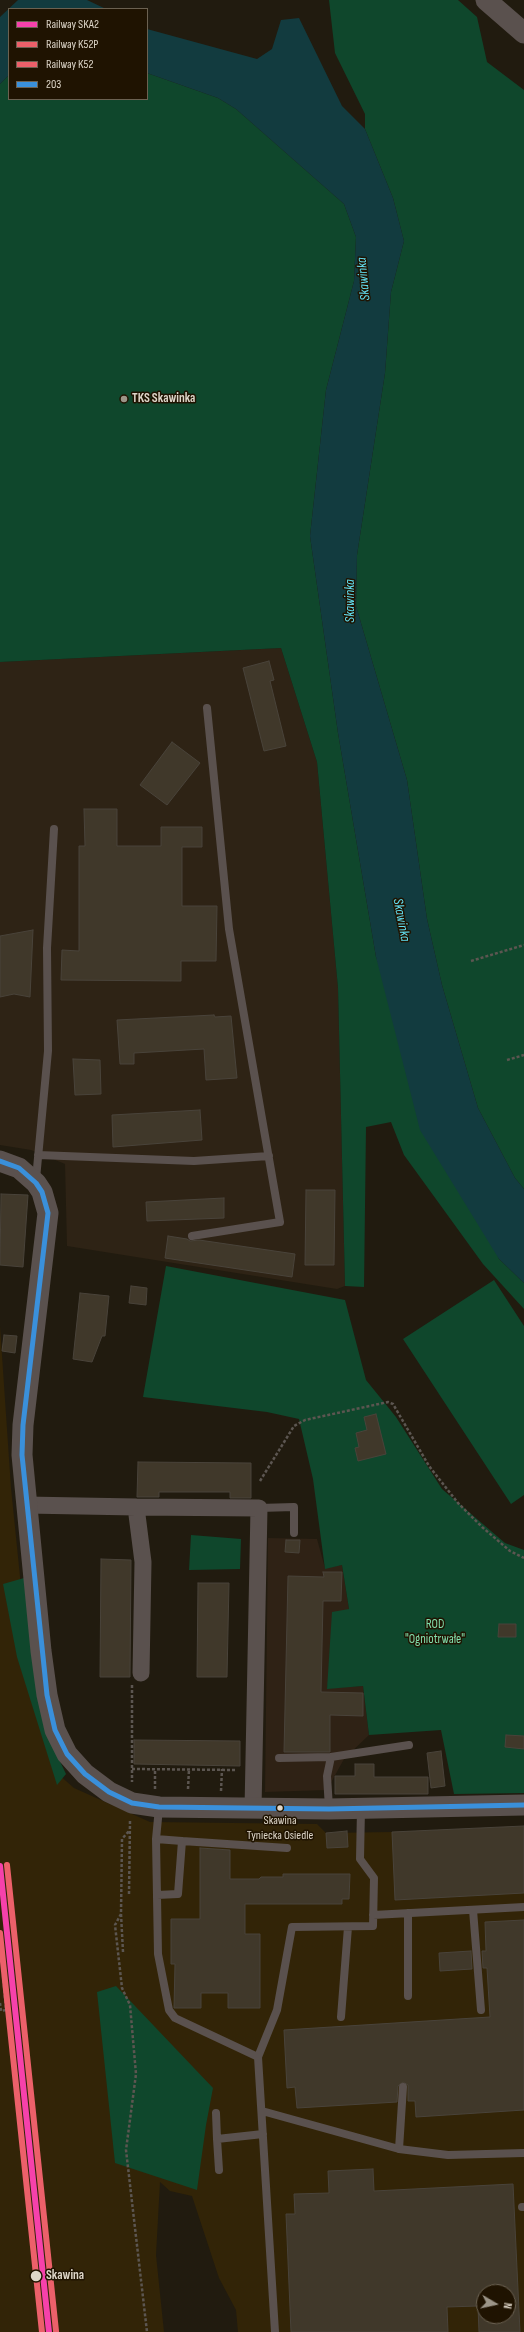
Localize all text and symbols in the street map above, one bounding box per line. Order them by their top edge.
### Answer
legend [8,8,148,100]
text: Railway SKA2 [46,17,99,32]
text: Railway K52P [46,37,98,52]
text: Railway K52 [46,57,93,72]
text: 203 [46,77,61,92]
water label: Skawinka [354,257,374,301]
place label: TKS Skawinka [132,391,195,407]
marker: TKS Skawinka [119,394,129,404]
water label: Skawinka [342,579,358,623]
water label: Skawinka [389,897,413,943]
park label: ROD "Ogniotrwałe" [405,1617,465,1648]
marker: Skawina Tyniecka Osiedle [275,1803,285,1813]
place label: Skawina Tyniecka Osiedle [247,1814,313,1842]
place label: Skawina [46,2268,84,2284]
marker: Skawina [29,2269,43,2283]
north arrow [476,2284,516,2324]
text: N [500,2302,514,2310]

